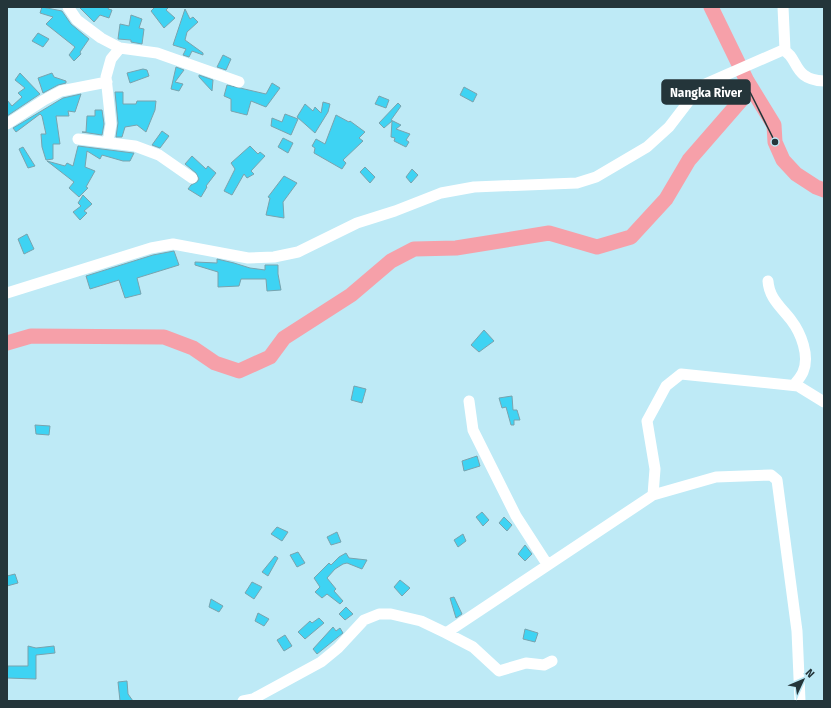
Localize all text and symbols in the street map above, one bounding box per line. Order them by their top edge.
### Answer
callout: Nangka River [662,80,750,104]
text: Nangka River [670,86,742,100]
north arrow [783,660,823,700]
text: N [803,666,817,681]

